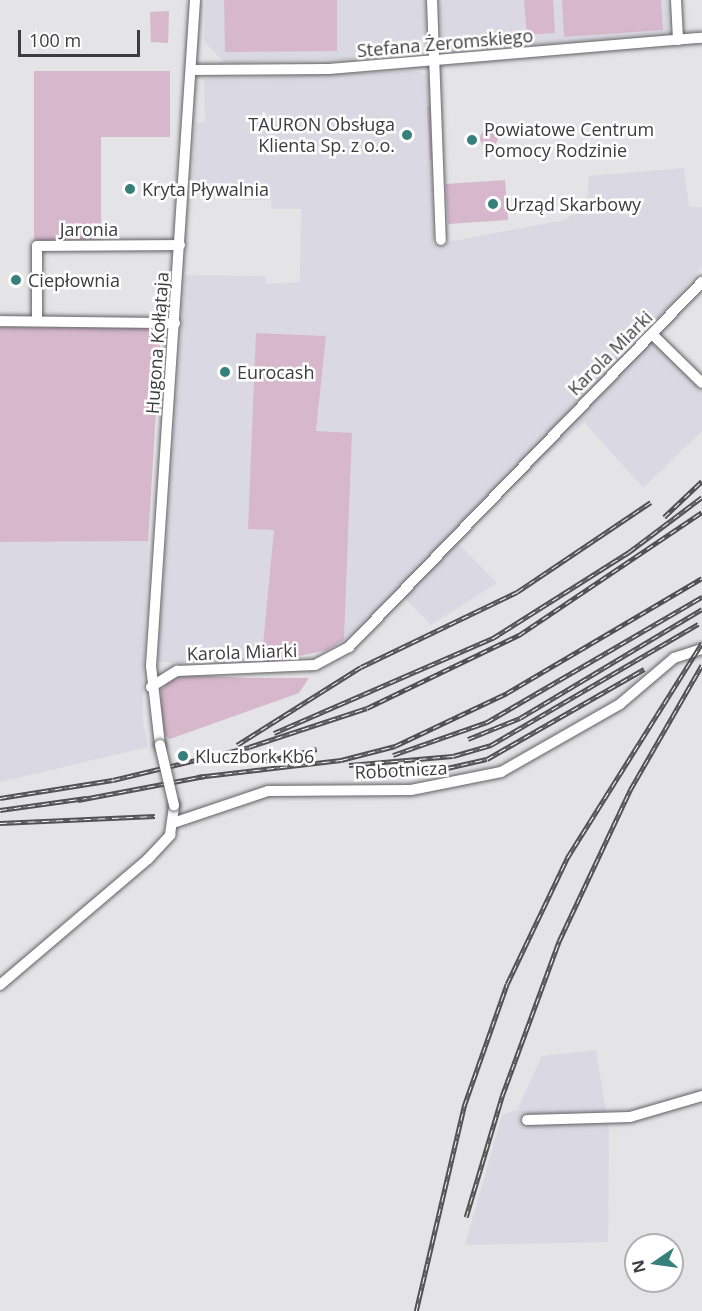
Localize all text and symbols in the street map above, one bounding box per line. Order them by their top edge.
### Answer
scale bar [21,18,142,56]
street label: Stefana Żeromskiego [356,25,534,61]
text: 100 m [29,28,81,52]
place label: TAURON Obsługa Klienta Sp. z o.o. [248,114,395,156]
place label: Powiatowe Centrum Pomocy Rodzinie [484,119,654,162]
marker: TAURON Obsługa Klienta Sp. z o.o. [400,128,414,142]
marker: Powiatowe Centrum Pomocy Rodzinie [465,133,479,147]
place label: Kryta Pływalnia [142,178,269,200]
marker: Kryta Pływalnia [123,182,137,196]
place label: Urząd Skarbowy [505,193,641,215]
marker: Urząd Skarbowy [486,197,500,211]
street label: Jaronia [60,218,118,240]
place label: Ciepłownia [28,269,120,291]
street label: Hugona Kołłątaja [141,271,173,415]
marker: Ciepłownia [9,273,23,287]
street label: Karola Miarki [563,306,657,400]
place label: Eurocash [237,361,314,383]
marker: Eurocash [218,365,232,379]
street label: Karola Miarki [186,639,298,665]
place label: Kluczbork Kb6 [195,745,314,767]
marker: Kluczbork Kb6 [176,749,190,763]
street label: Robotnicza [354,757,448,783]
north arrow [624,1233,684,1293]
text: N [626,1258,651,1275]

